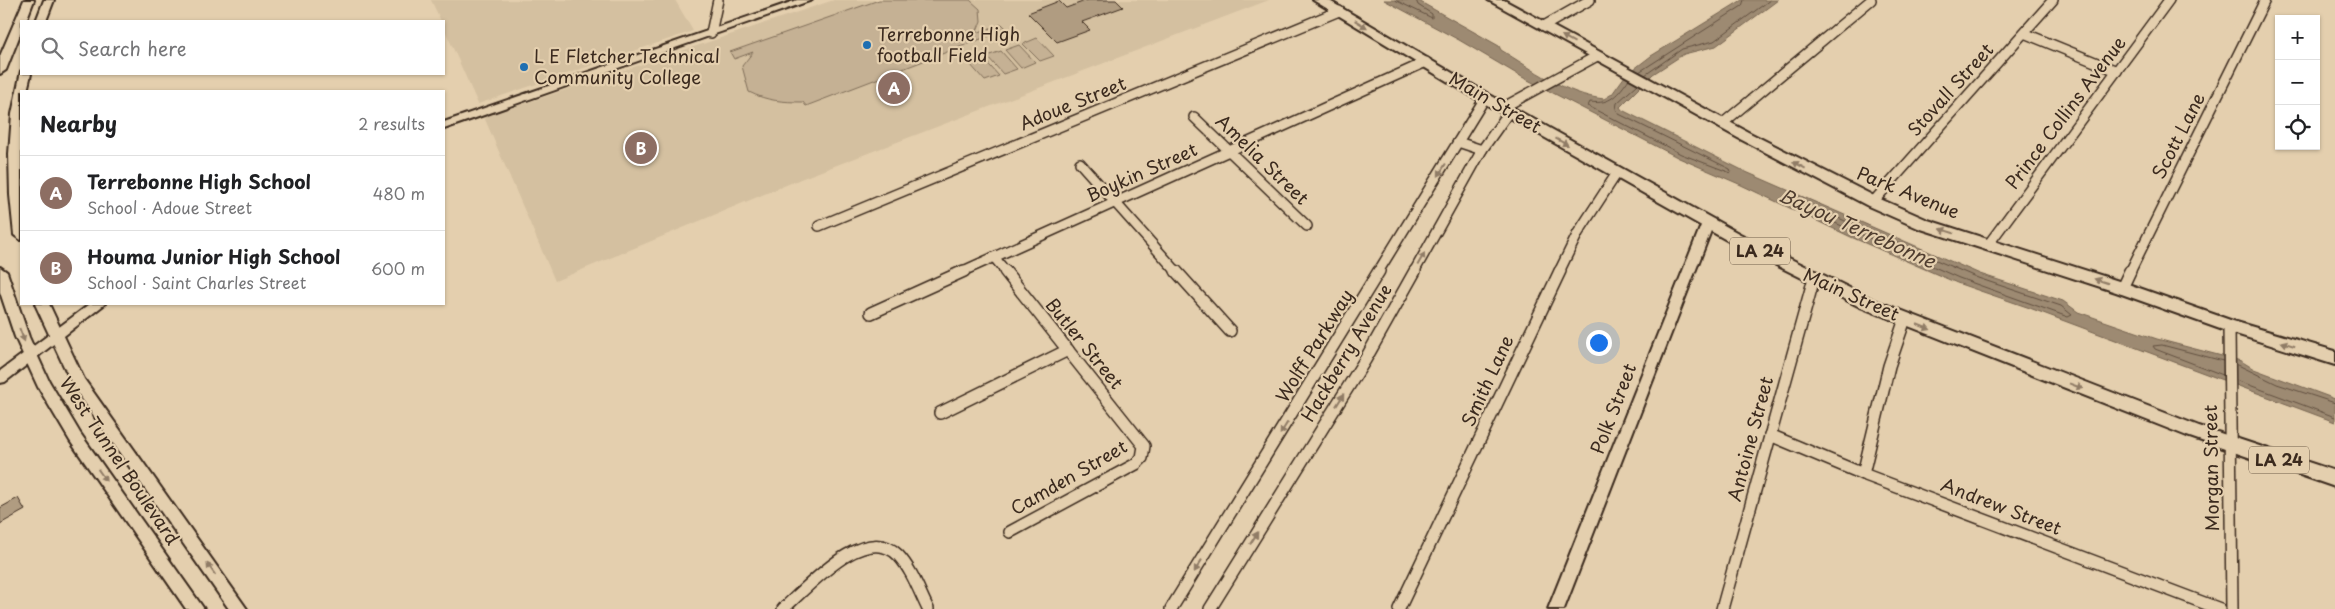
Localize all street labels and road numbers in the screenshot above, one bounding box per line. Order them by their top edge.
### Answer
street label: Prince Collins Avenue [1998,30,2131,194]
street label: Stovall Street [1901,36,1999,142]
street label: Main Street [1445,64,1547,139]
street label: Adoue Street [1015,69,1130,136]
street label: Scott Lane [2144,87,2211,183]
street label: Amelia Street [1210,107,1316,210]
street label: Boykin Street [1082,135,1201,208]
street label: Park Avenue [1853,159,1964,225]
road number: LA 24 [1730,238,1790,264]
street label: Main Street [1799,260,1904,327]
street label: Hackberry Avenue [1294,278,1398,426]
street label: Wolff Parkway [1268,283,1359,407]
street label: Butler Street [1040,292,1130,394]
street label: Smith Lane [1454,330,1520,430]
street label: Polk Street [1583,359,1642,458]
street label: West Tunnel Boulevard [54,371,187,550]
street label: Antoine Street [1720,373,1779,504]
street label: Morgan Street [2196,405,2225,532]
street label: Camden Street [1005,432,1131,521]
road number: LA 24 [2249,446,2309,474]
street label: Andrew Street [1937,470,2066,541]

